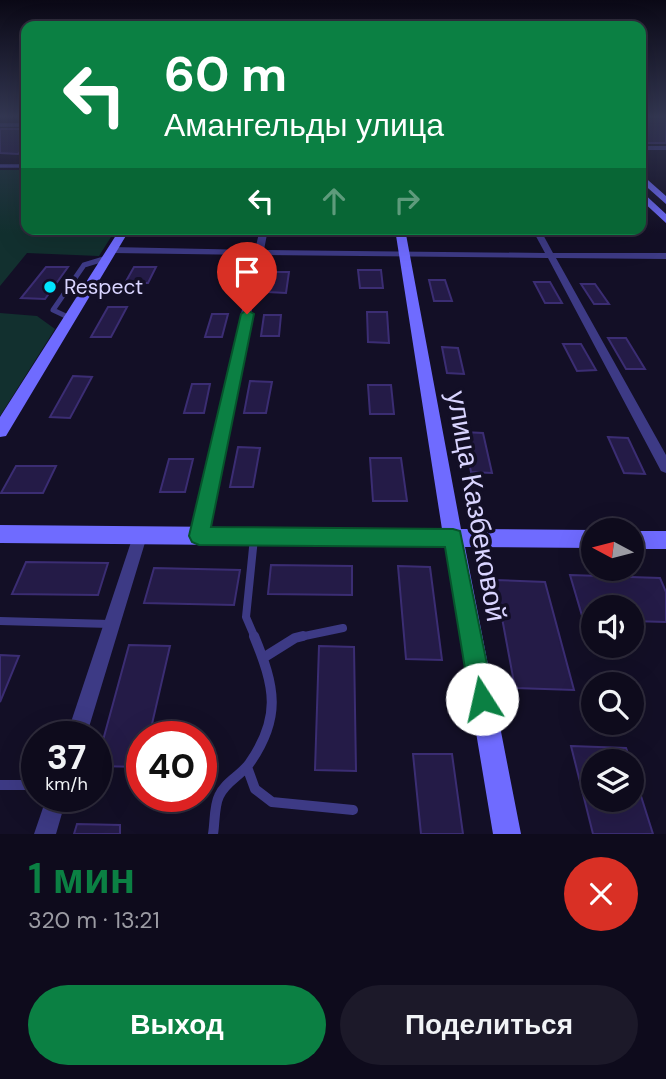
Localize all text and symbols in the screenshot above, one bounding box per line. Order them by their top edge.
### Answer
text: 60 m [164,42,287,106]
icon: left [49,49,140,140]
text: Амангельды улица [164,104,444,146]
icon: left [242,182,280,220]
icon: ahead [315,182,353,220]
icon: right [388,182,426,220]
pin [217,242,277,314]
icon: arrive [228,253,266,291]
place label: Respect [64,273,143,301]
marker: Respect [42,279,58,295]
street label: улица Казбековой [438,388,515,624]
north arrow [581,518,644,581]
map controls [581,518,644,812]
button: sound [581,595,644,658]
position arrow [445,662,519,736]
button: search [581,672,644,735]
speed limit sign: 40 [126,721,217,812]
text: 37 [47,734,86,780]
button: layers [581,749,644,812]
text: km/h [45,772,88,796]
text: 1 мин [28,851,135,906]
button: close [564,857,638,931]
text: 320 m · 13:21 [28,905,160,935]
button: Выход [28,985,326,1065]
button: Поделиться [340,985,638,1065]

